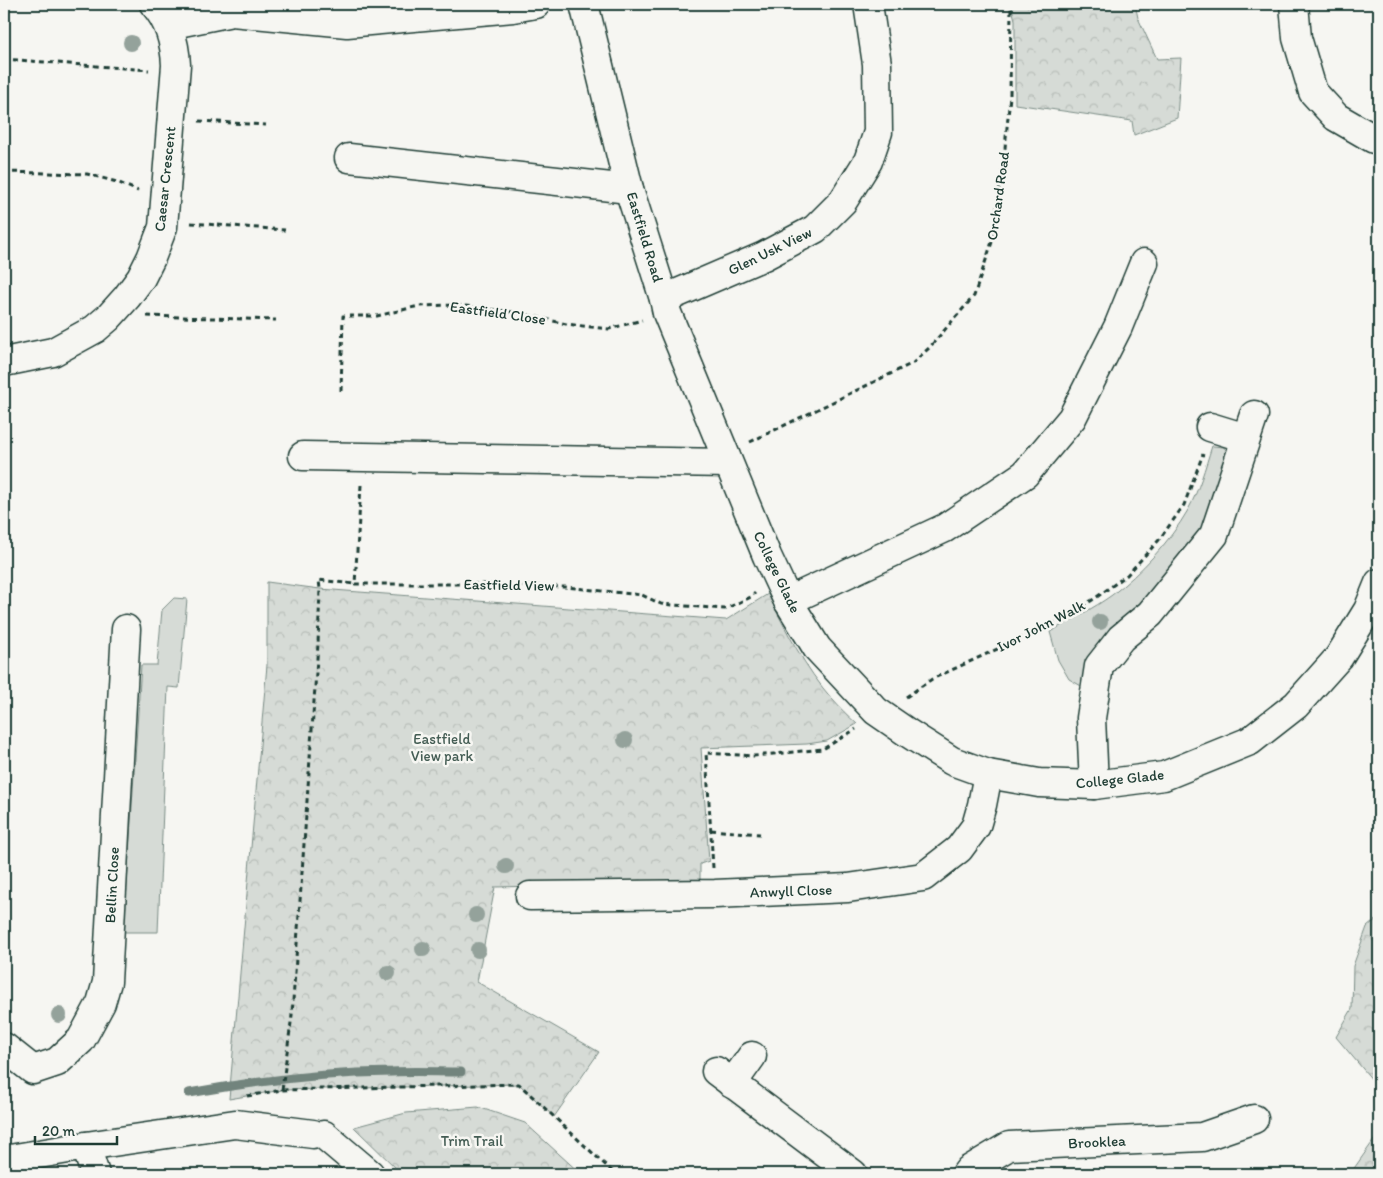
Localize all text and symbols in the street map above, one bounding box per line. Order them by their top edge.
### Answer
street label: Caesar Crescent [151,125,180,232]
street label: Orchard Road [983,150,1013,242]
street label: Eastfield Road [623,190,667,284]
street label: Glen Usk View [725,223,815,279]
street label: Eastfield Close [449,297,547,329]
street label: College Glade [749,528,805,616]
street label: Eastfield View [463,575,555,595]
street label: Ivor John Walk [994,596,1088,656]
park label: Eastfield View park [411,730,473,765]
street label: College Glade [1075,765,1165,793]
street label: Bellin Close [101,846,123,924]
street label: Anwyll Close [749,881,833,901]
scale bar [35,1113,118,1145]
text: 20 m [42,1122,76,1140]
street label: Brooklea [1068,1131,1127,1153]
park label: Trim Trail [441,1132,504,1150]

